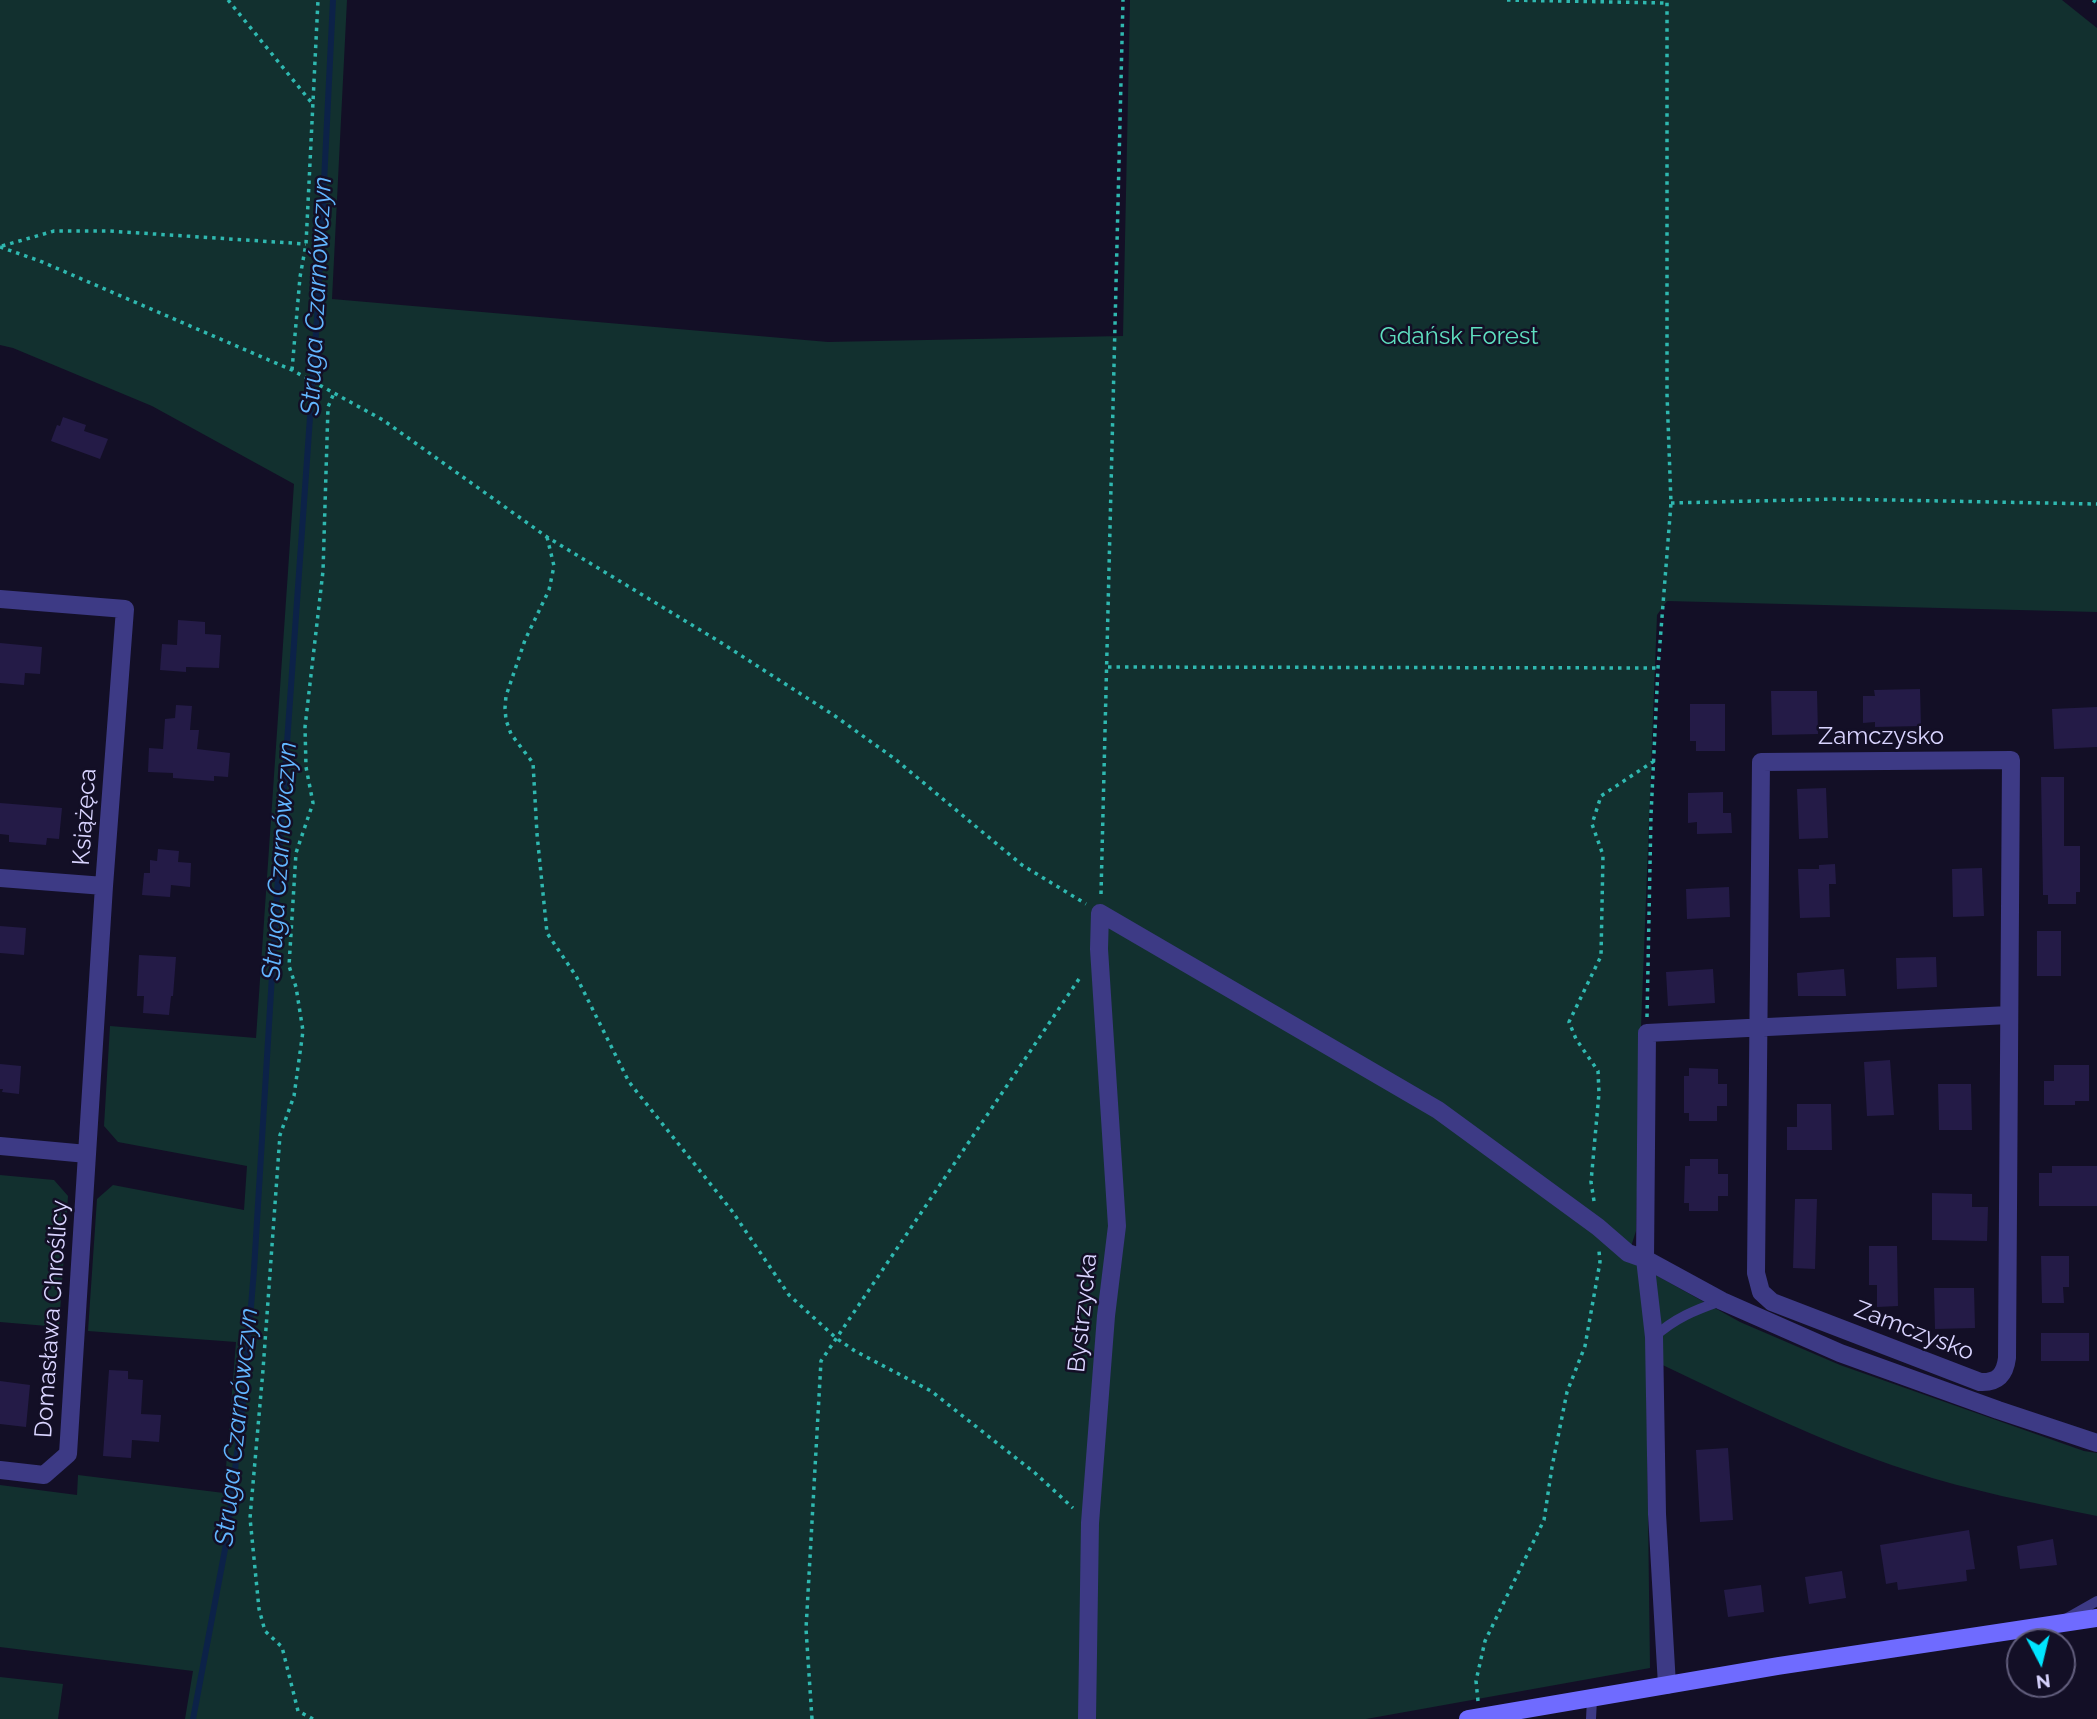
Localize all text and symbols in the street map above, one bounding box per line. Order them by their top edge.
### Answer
water label: Struga Czarnówczyn [295,176,339,416]
park label: Gdańsk Forest [1379,323,1539,351]
street label: Zamczysko [1818,723,1944,751]
water label: Struga Czarnówczyn [256,741,304,981]
street label: Książęca [67,768,103,866]
street label: Domasława Chroślicy [29,1199,75,1439]
street label: Bystrzycka [1062,1252,1104,1374]
street label: Zamczysko [1850,1295,1978,1367]
water label: Struga Czarnówczyn [209,1306,265,1548]
north arrow [2006,1628,2076,1698]
text: N [2035,1670,2052,1694]

